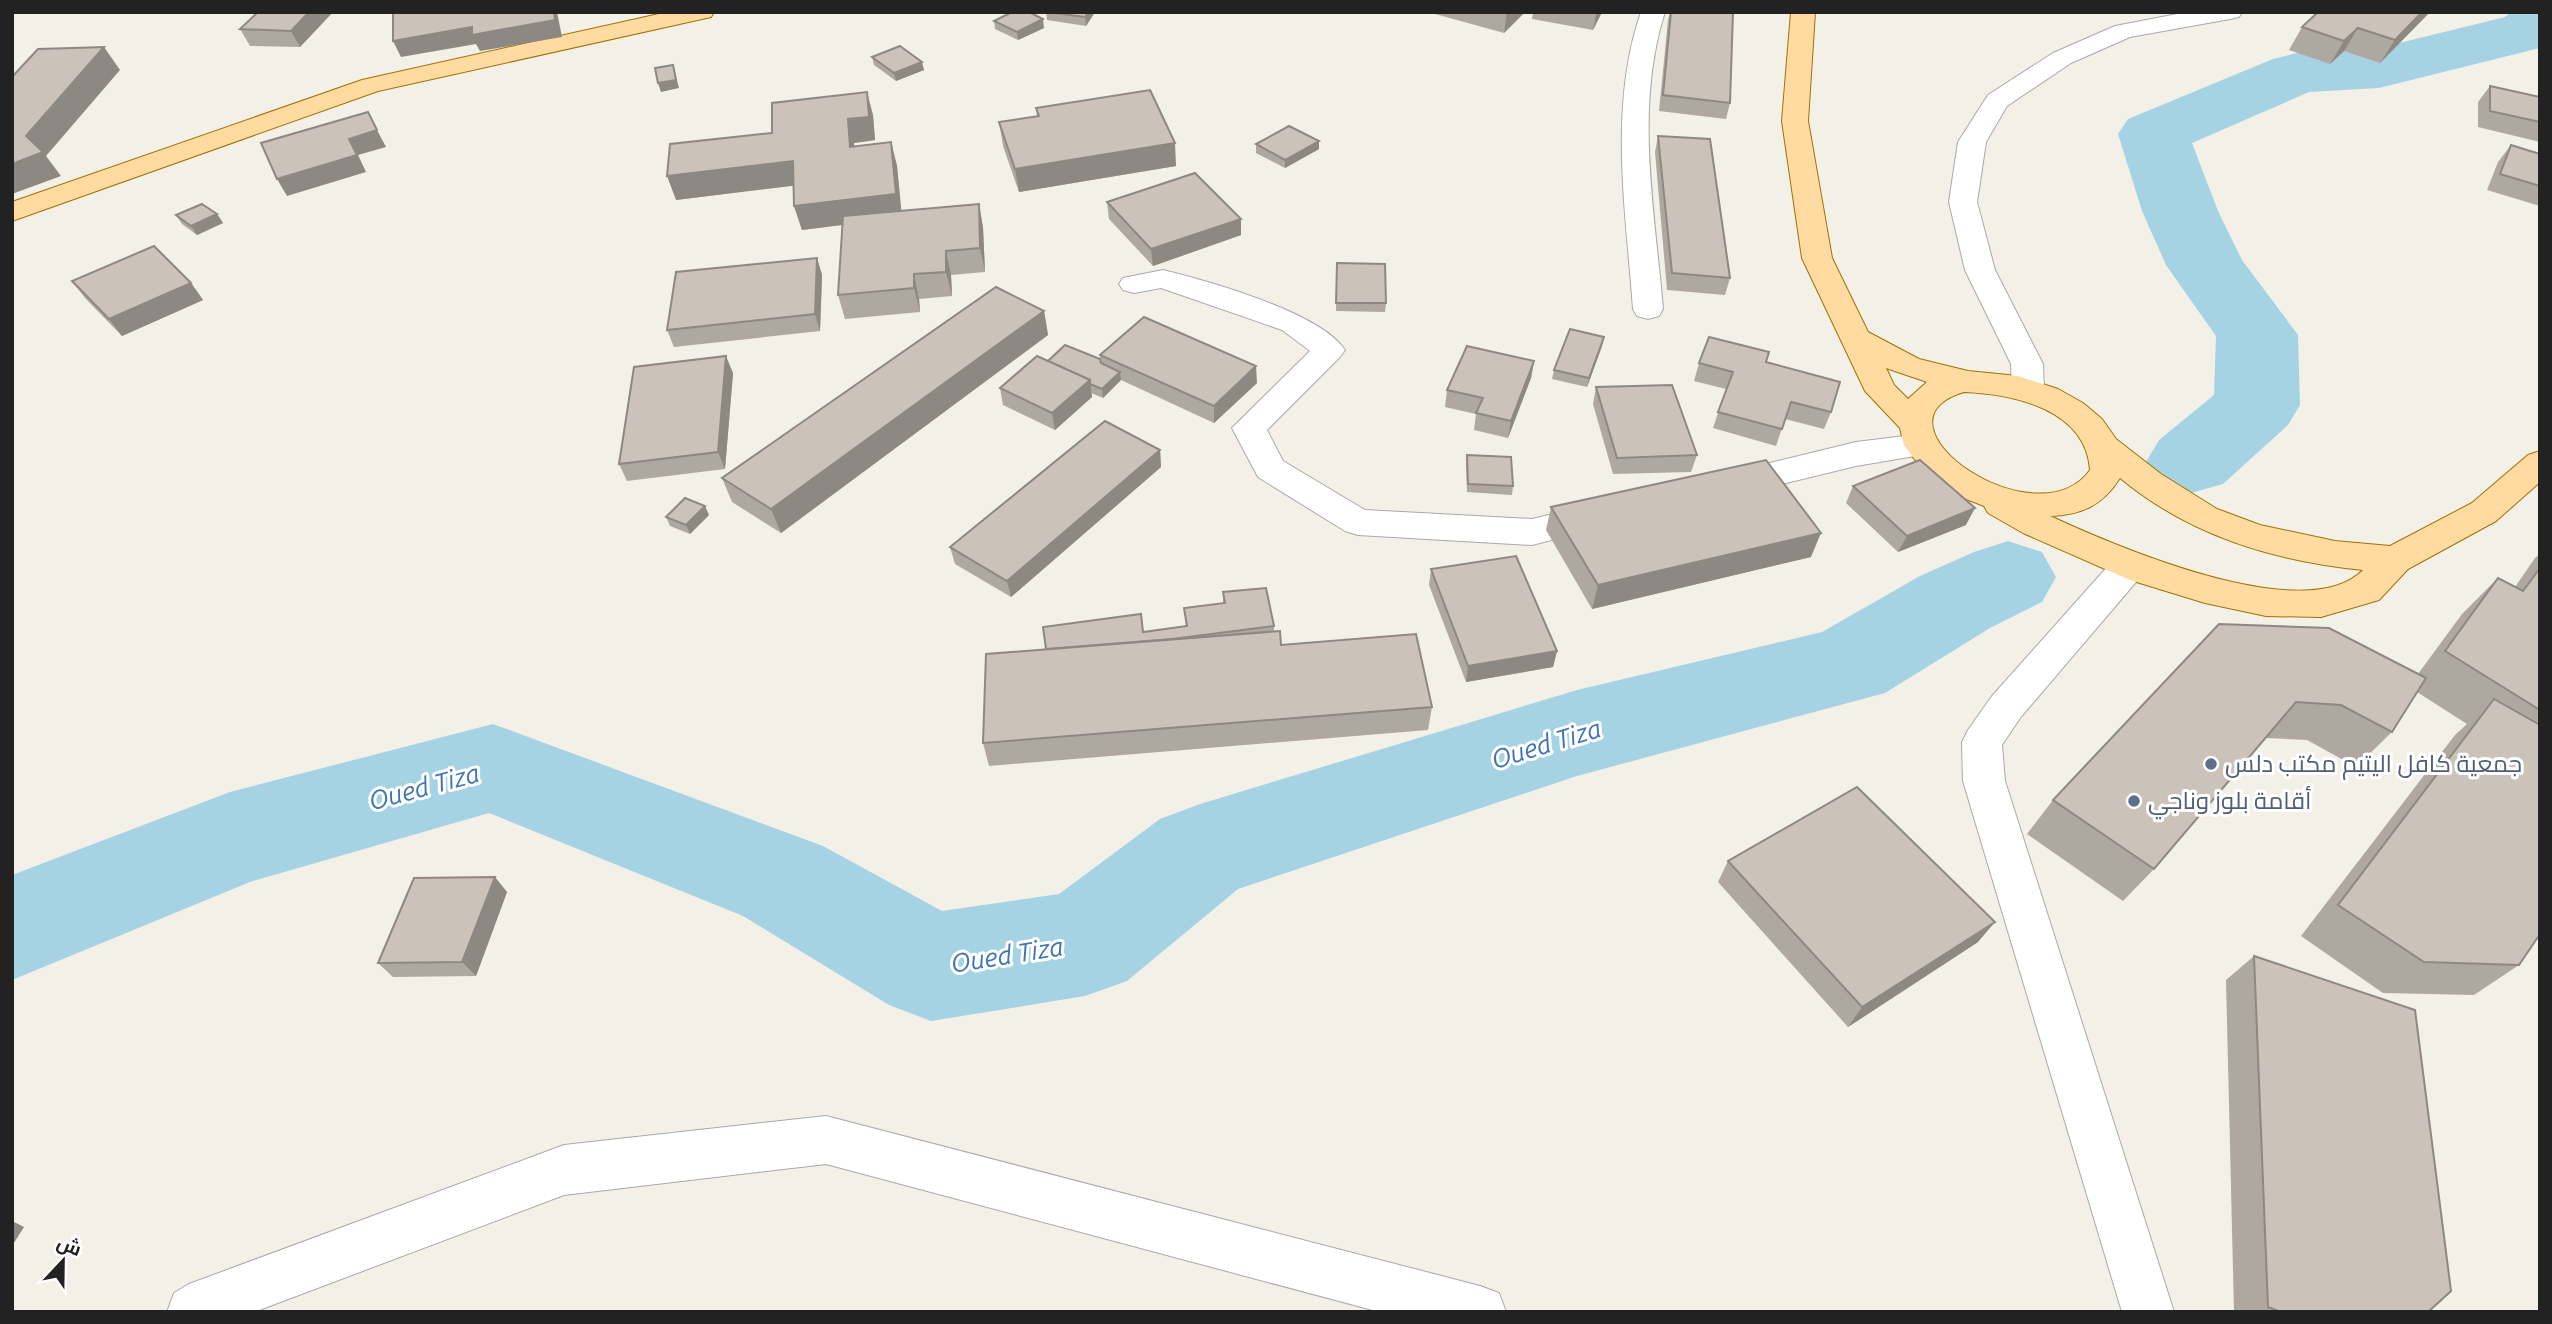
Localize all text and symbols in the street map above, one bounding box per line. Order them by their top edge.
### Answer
water label: Oued Tiza [1487,713,1604,774]
place label: جمعية كافل اليتيم مكتب دلس [2225,750,2522,780]
marker: جمعية كافل اليتيم مكتب دلس [2203,756,2219,772]
water label: Oued Tiza [365,758,482,815]
place label: أقامة بلوز وناجي [2148,785,2311,820]
marker: أقامة بلوز وناجي [2126,793,2142,809]
water label: Oued Tiza [949,931,1065,978]
north arrow [28,1226,98,1296]
text: ش [54,1230,85,1261]

